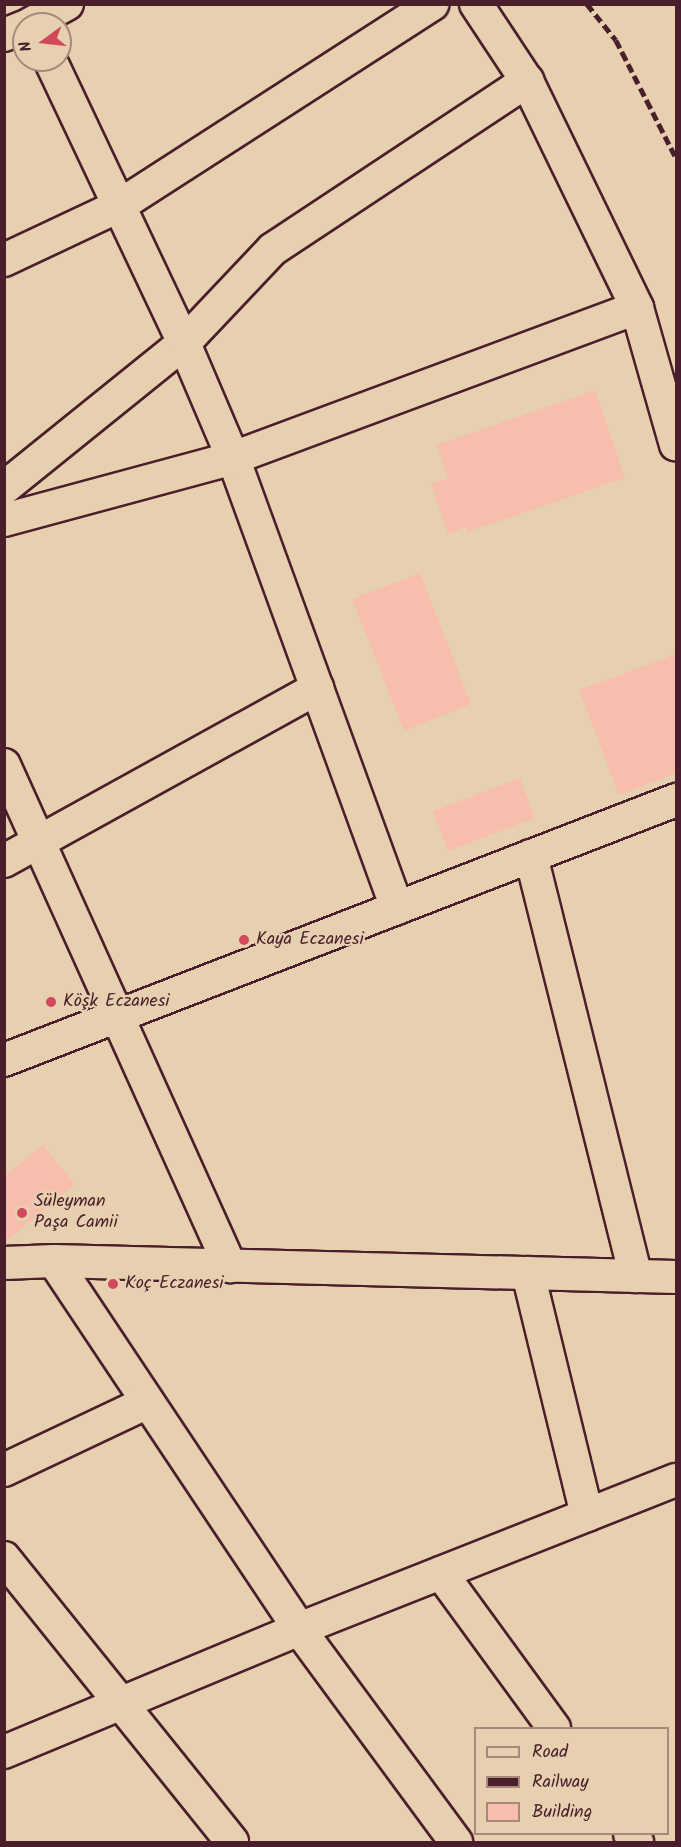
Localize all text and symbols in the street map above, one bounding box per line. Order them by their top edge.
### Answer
north arrow [12,12,72,72]
text: N [13,38,39,54]
place label: Kaya Eczanesi [256,929,364,951]
marker: Kaya Eczanesi [237,933,251,947]
place label: Köşk Eczanesi [63,991,170,1013]
marker: Köşk Eczanesi [44,995,58,1009]
place label: Süleyman Paşa Camii [34,1192,118,1234]
marker: Süleyman Paşa Camii [15,1206,29,1220]
place label: Koç Eczanesi [125,1273,224,1295]
marker: Koç Eczanesi [106,1277,120,1291]
legend [474,1727,669,1835]
text: Road [532,1738,568,1767]
text: Railway [532,1768,589,1797]
text: Building [532,1798,592,1827]

